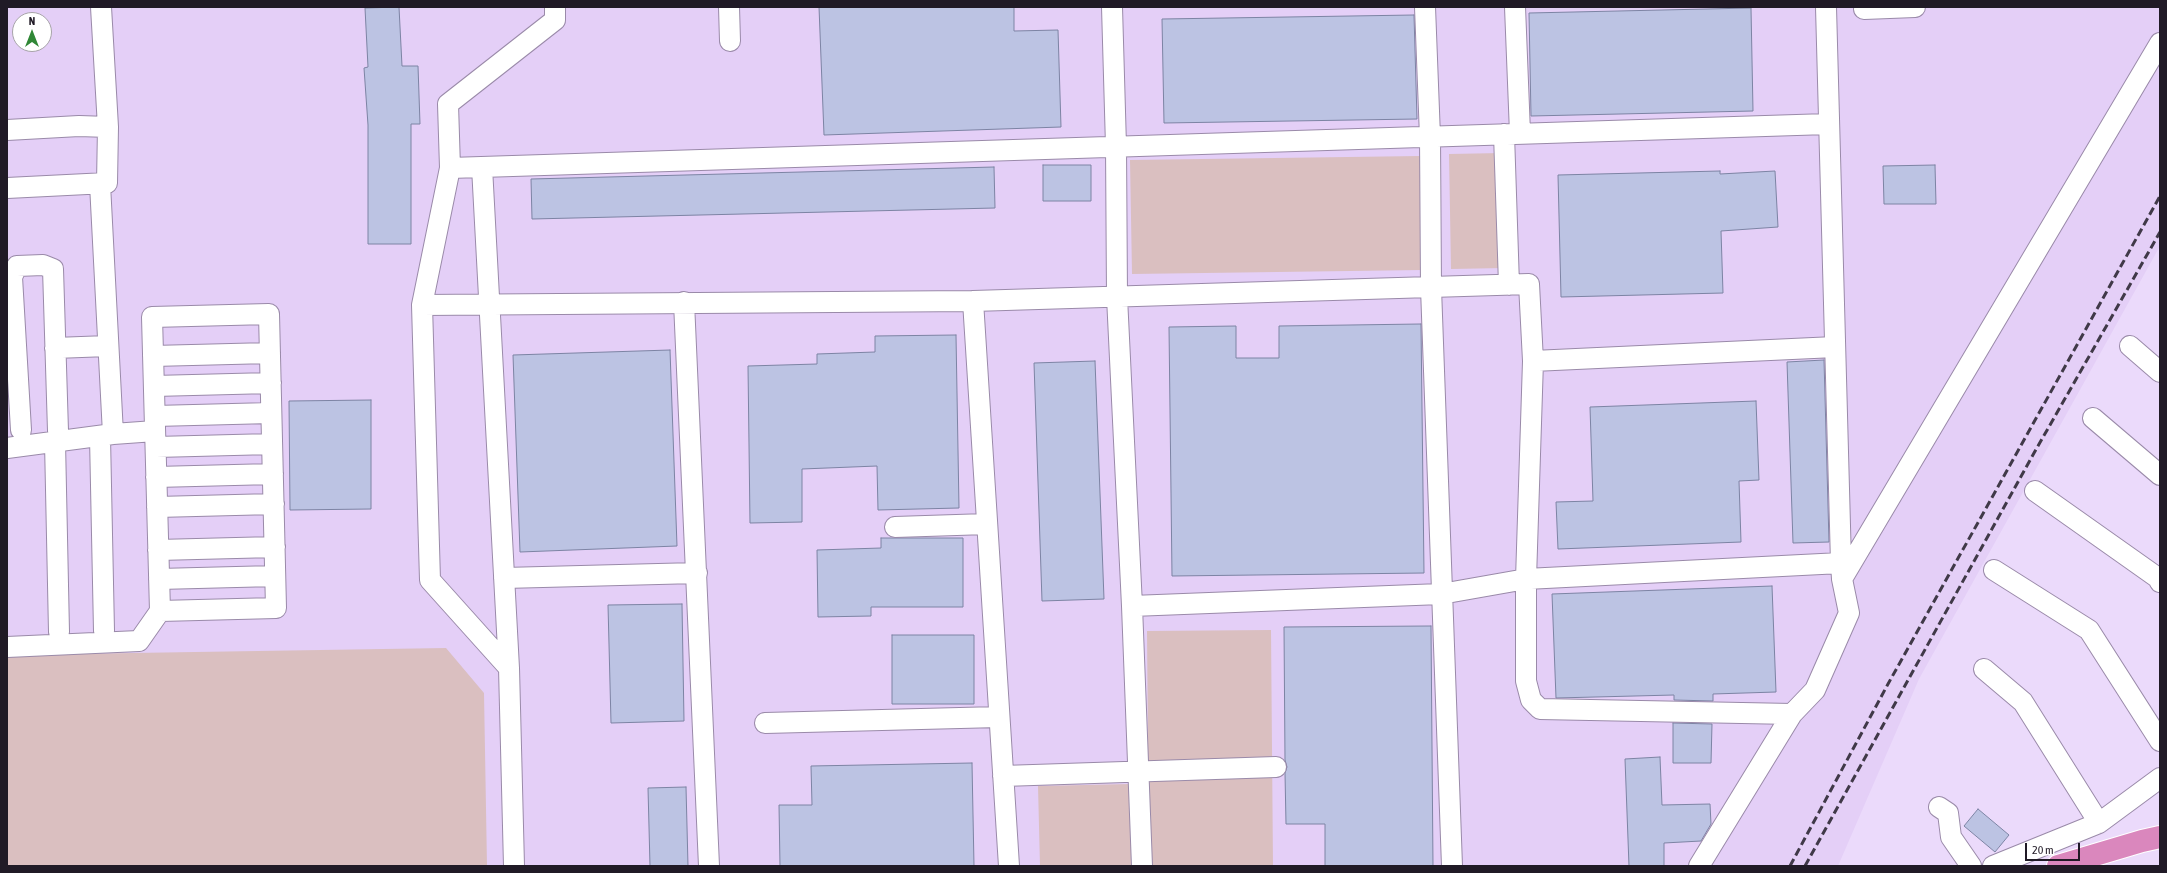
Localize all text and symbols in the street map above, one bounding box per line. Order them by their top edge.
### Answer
north arrow [12,12,52,52]
text: N [29,15,35,27]
scale bar [2027,835,2082,861]
text: 20 m [2032,843,2054,857]

